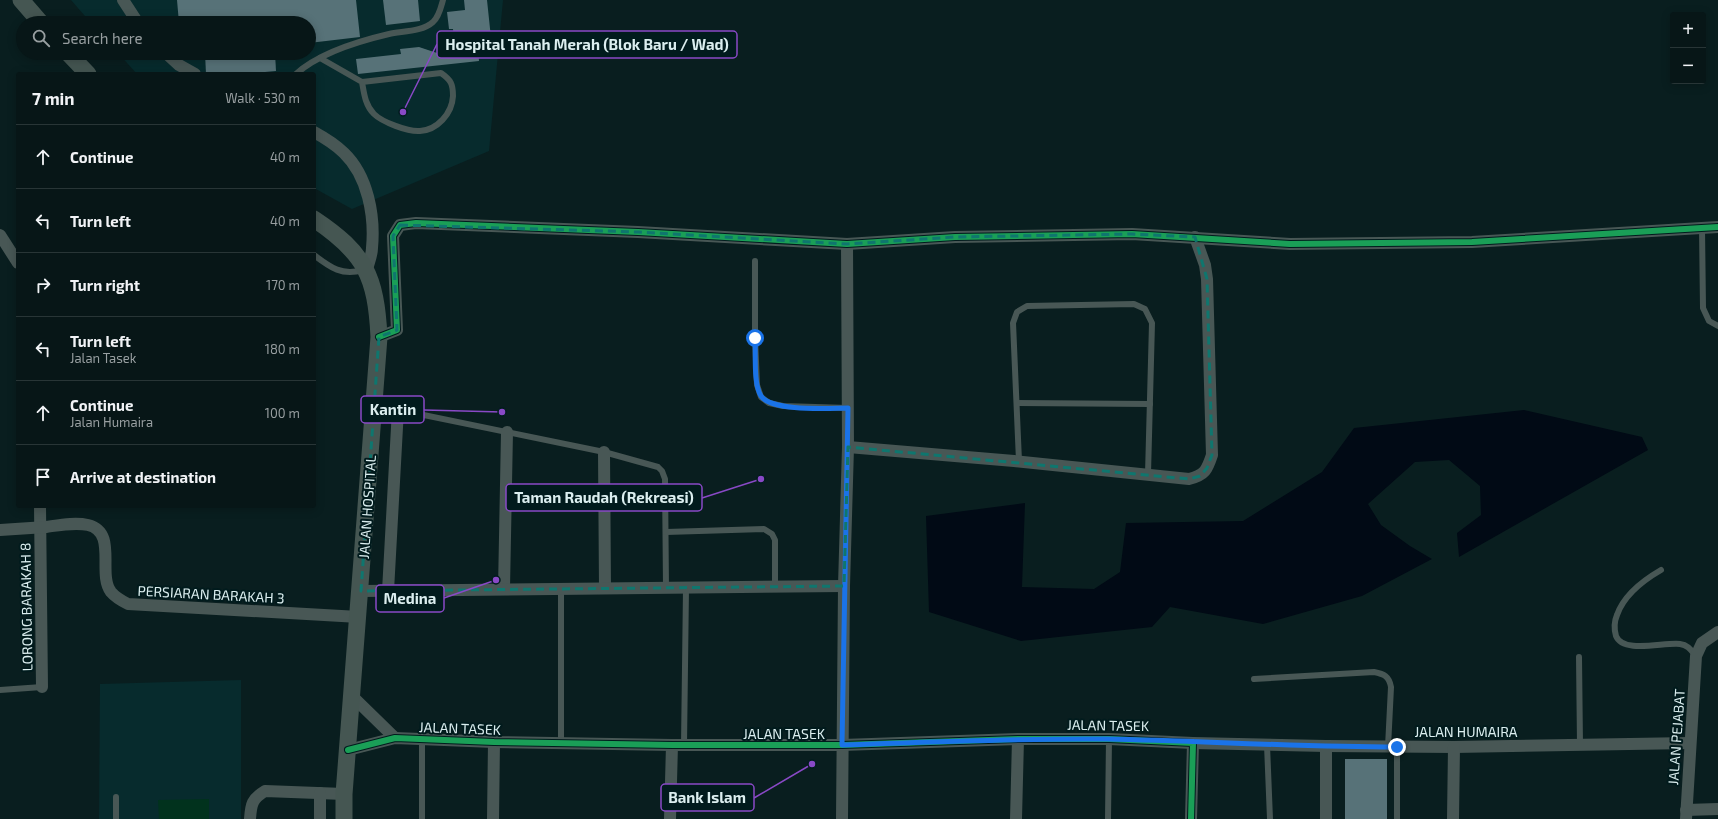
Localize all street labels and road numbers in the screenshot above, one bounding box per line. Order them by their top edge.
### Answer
street label: JALAN HOSPITAL [355,455,379,559]
street label: LORONG BARAKAH 8 [16,542,36,672]
street label: PERSIARAN BARAKAH 3 [137,582,285,606]
street label: JALAN PEJABAT [1664,688,1688,786]
street label: JALAN TASEK [1067,716,1150,734]
street label: JALAN TASEK [419,718,502,738]
street label: JALAN HUMAIRA [1414,723,1518,740]
street label: JALAN TASEK [743,725,826,742]

